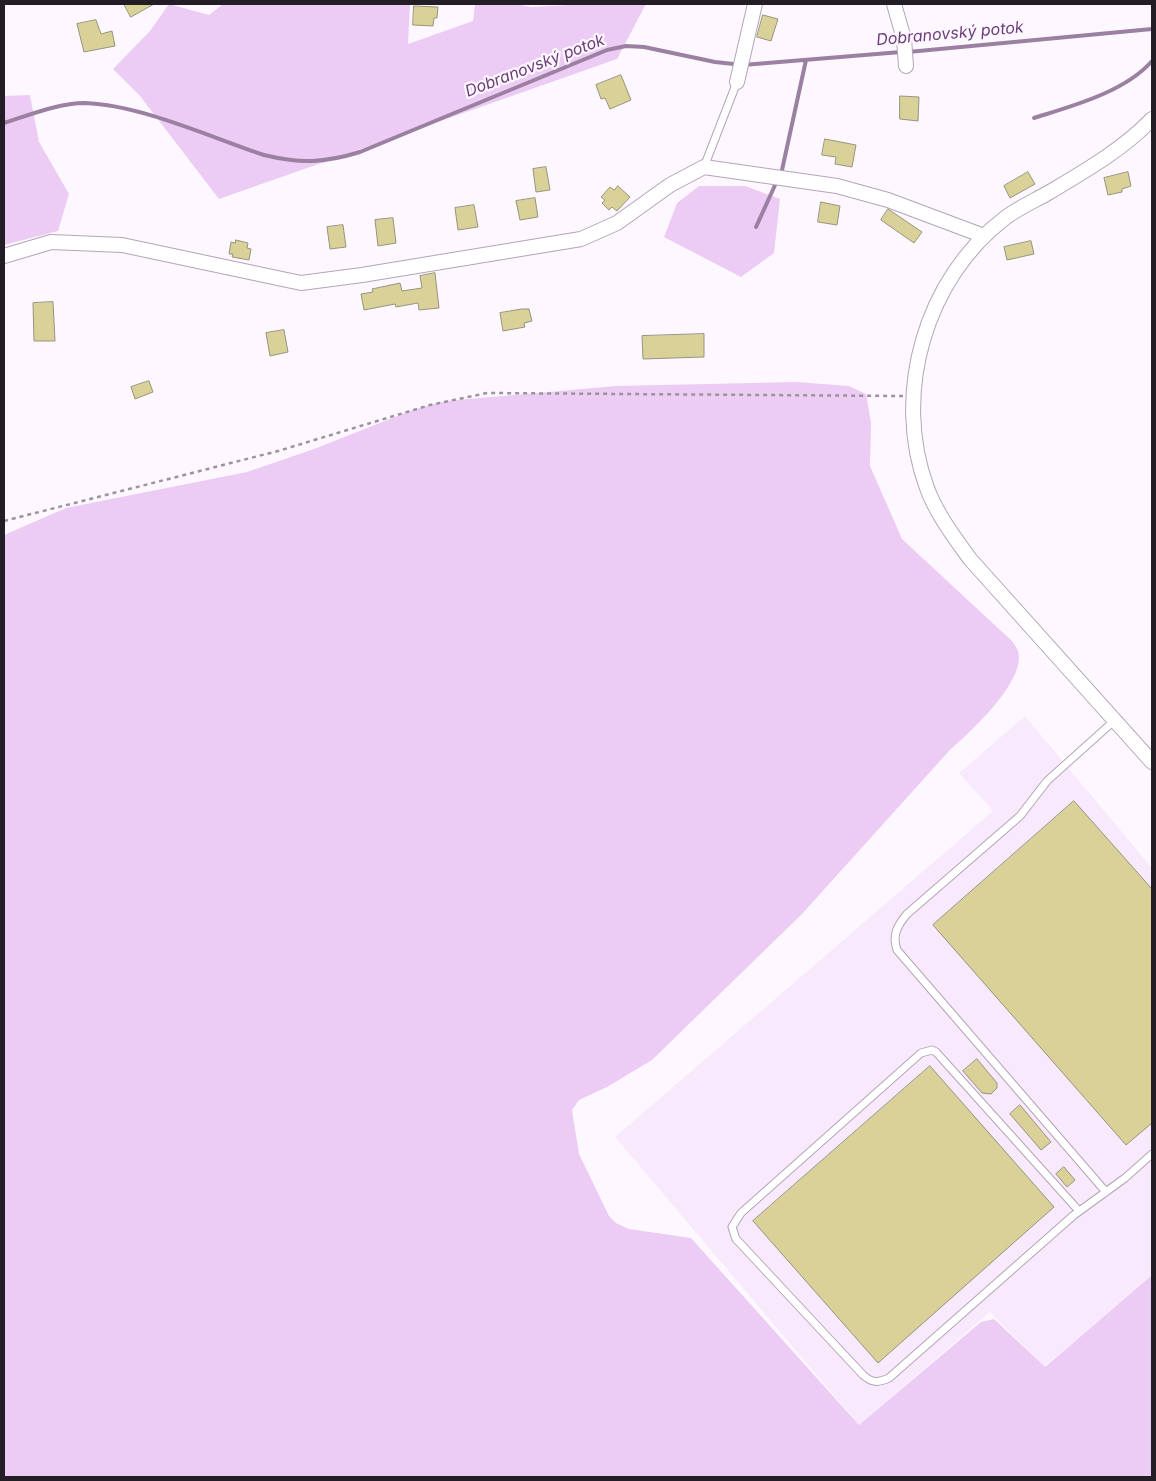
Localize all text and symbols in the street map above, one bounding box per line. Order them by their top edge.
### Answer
water label: Dobranovský potok [876,18,1024,50]
water label: Dobranovský potok [463,31,607,101]

